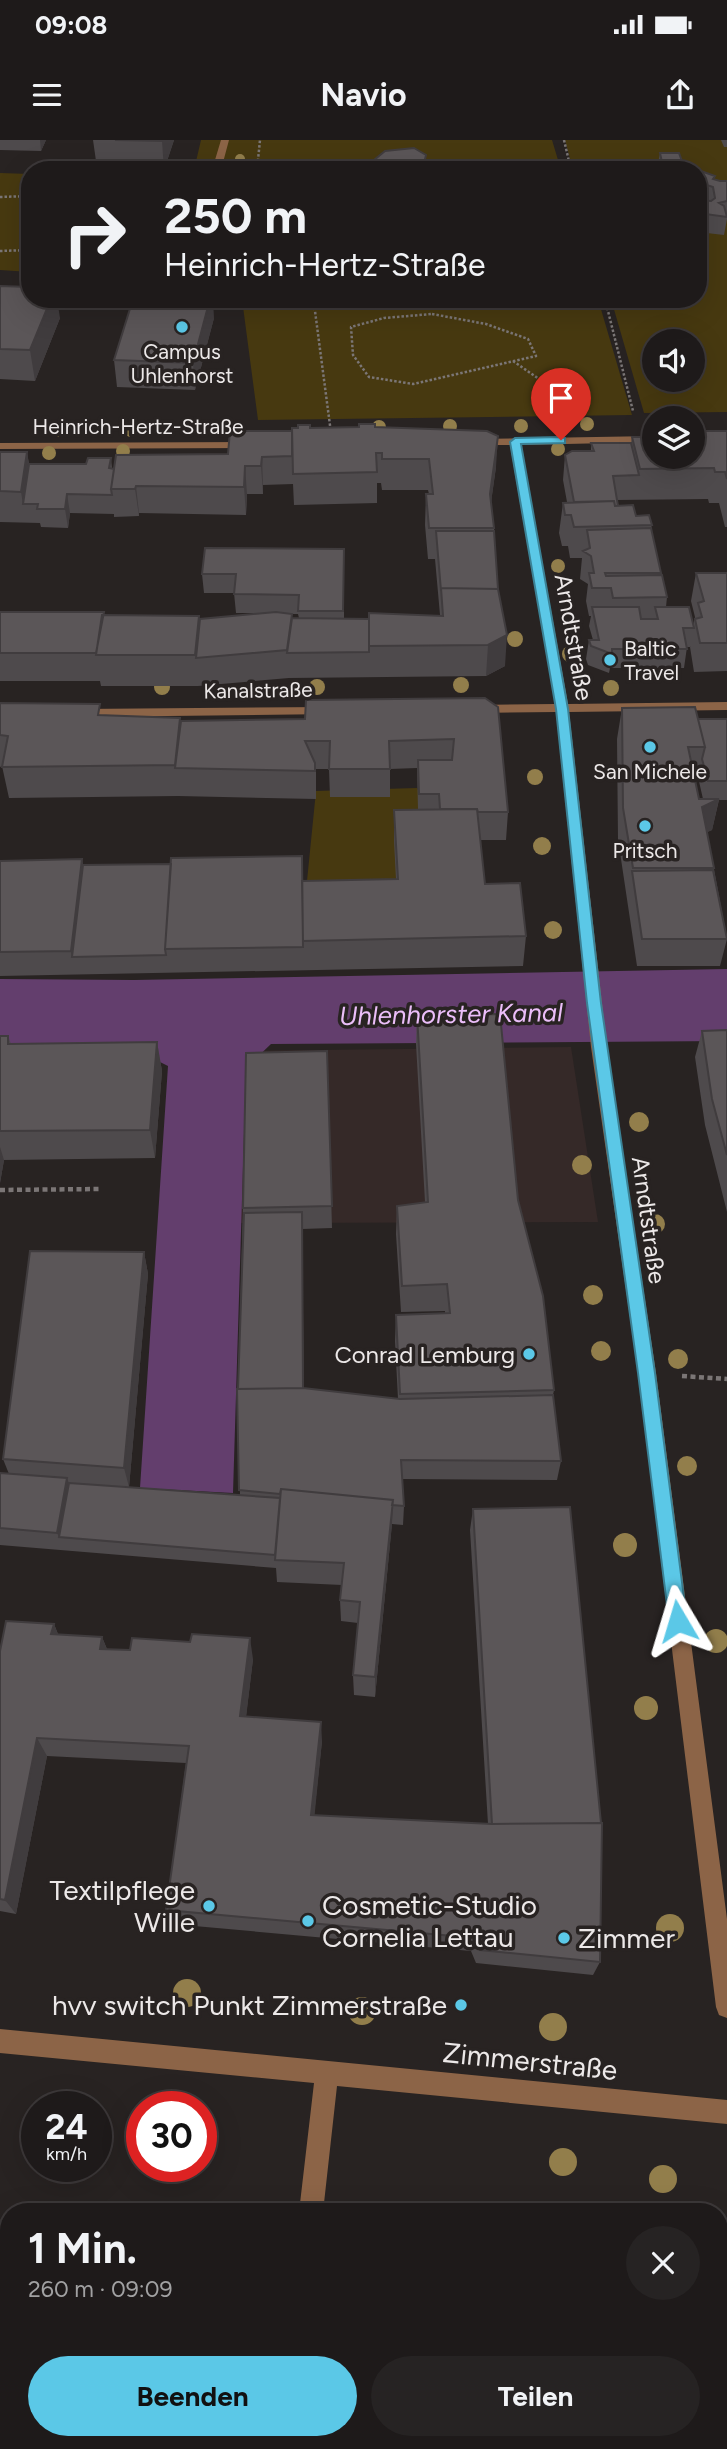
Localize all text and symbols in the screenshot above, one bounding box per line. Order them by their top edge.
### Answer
text: 09:08 [35,9,108,41]
icon: menu [28,76,66,114]
text: Navio [320,76,407,114]
icon: share [661,76,699,114]
text: 250 m [164,186,307,245]
icon: right [49,189,140,280]
text: Heinrich-Hertz-Straße [164,246,485,284]
marker: Campus Uhlenhorst [174,319,190,335]
map controls [642,329,705,469]
button: sound [642,329,705,392]
place label: Campus Uhlenhorst [130,339,234,388]
pin [531,368,591,440]
icon: arrive [542,379,580,417]
button: layers [642,406,705,469]
street label: Heinrich-Hertz-Straße [33,414,243,439]
street label: Arndtstraße [549,571,599,703]
place label: Baltic Travel [624,636,679,685]
marker: Baltic Travel [602,652,618,668]
street label: Kanalstraße [203,677,313,703]
marker: San Michele [642,739,658,755]
place label: San Michele [593,759,707,784]
marker: Pritsch [637,818,653,834]
place label: Pritsch [613,838,677,863]
water label: Uhlenhorster Kanal [339,996,563,1032]
street label: Arndtstraße [626,1155,672,1285]
place label: Conrad Lemburg [334,1340,515,1369]
marker: Conrad Lemburg [521,1346,537,1362]
position arrow [641,1584,715,1658]
place label: Textilpflege Wille [50,1873,195,1939]
place label: Cosmetic-Studio Cornelia Lettau [322,1888,537,1954]
marker: Textilpflege Wille [201,1898,217,1914]
marker: Cosmetic-Studio Cornelia Lettau [300,1913,316,1929]
place label: Zimmer [578,1921,675,1955]
marker: Zimmer [556,1930,572,1946]
place label: hvv switch Punkt Zimmerstraße [52,1988,447,2022]
marker: hvv switch Punkt Zimmerstraße [453,1997,469,2013]
street label: Zimmerstraße [441,2035,619,2087]
speed limit sign: 30 [126,2091,217,2182]
text: 24 [45,2106,88,2148]
text: km/h [46,2143,87,2165]
text: 1 Min. [28,2223,137,2274]
button: close [626,2226,700,2300]
text: 260 m · 09:09 [28,2275,172,2303]
button: Beenden [28,2356,357,2436]
button: Teilen [371,2356,700,2436]

